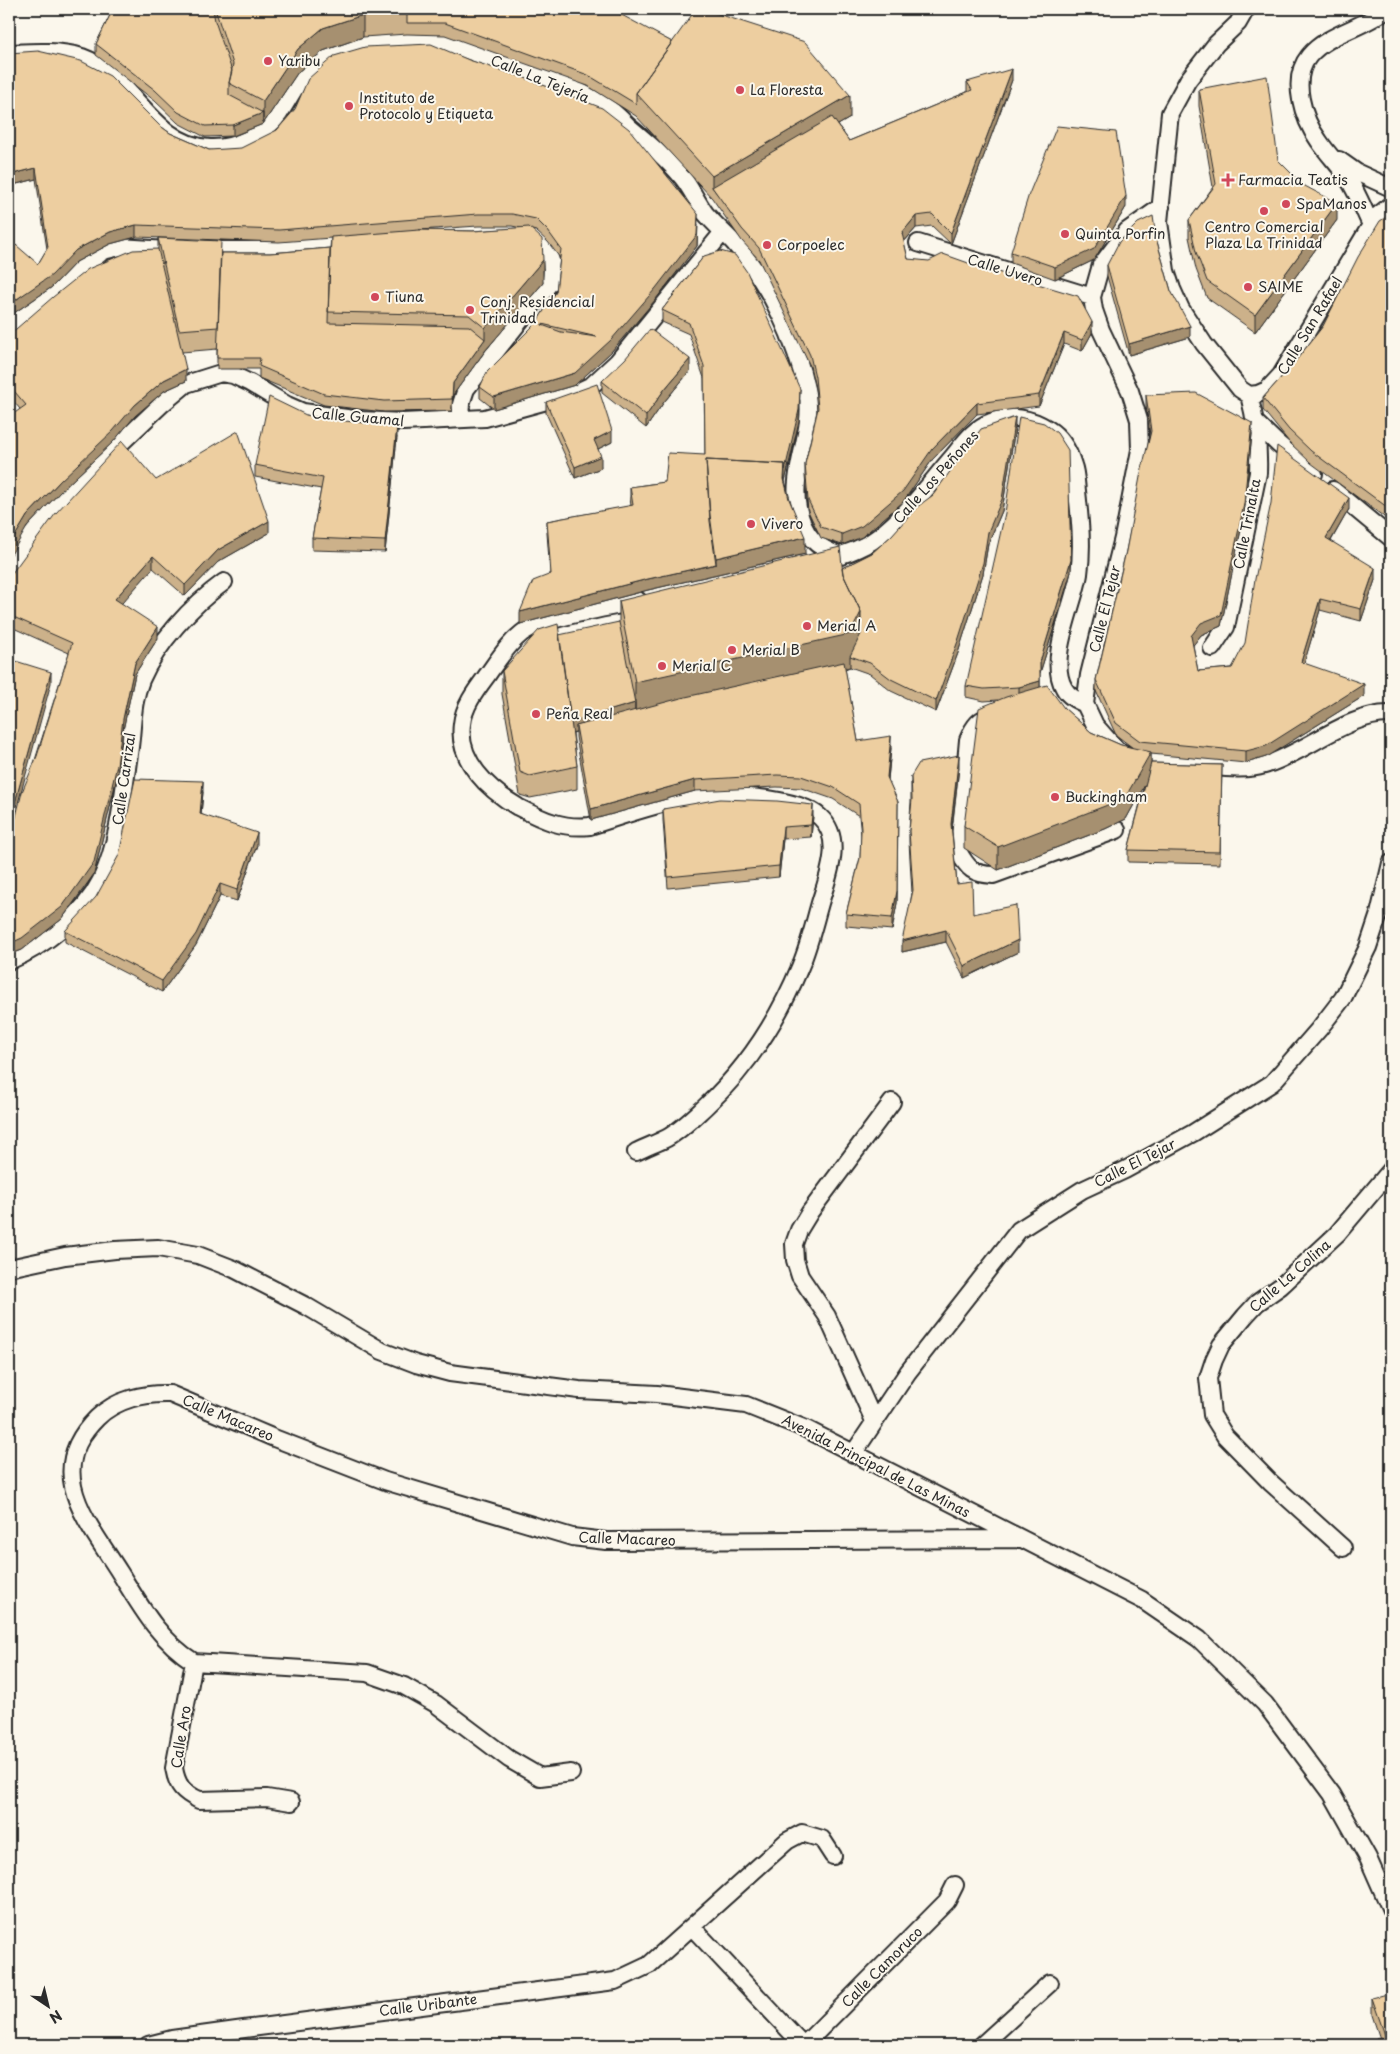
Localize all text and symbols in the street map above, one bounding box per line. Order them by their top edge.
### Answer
street label: Calle La Tejería [488,49,593,108]
place label: Yaribu [278,50,320,71]
marker: Yaribu [262,55,274,67]
place label: La Floresta [750,79,823,100]
marker: La Floresta [734,84,746,96]
place label: Instituto de Protocolo y Etiqueta [359,87,493,124]
marker: Instituto de Protocolo y Etiqueta [343,100,355,112]
place label: Farmacia Teatis [1238,169,1348,190]
marker: Farmacia Teatis [1222,174,1234,186]
place label: SpaManos [1296,193,1367,214]
marker: SpaManos [1280,198,1292,210]
marker: Centro Comercial Plaza La Trinidad [1258,205,1270,217]
place label: Centro Comercial Plaza La Trinidad [1205,216,1323,253]
place label: Quinta Porfin [1075,223,1165,244]
marker: Quinta Porfin [1059,228,1071,240]
place label: Corpoelec [777,234,845,255]
marker: Corpoelec [761,239,773,251]
street label: Calle Uvero [965,248,1045,291]
street label: Calle San Rafael [1272,273,1347,379]
place label: SAIME [1258,276,1304,297]
marker: SAIME [1242,281,1254,293]
place label: Tiuna [385,286,424,307]
marker: Tiuna [369,291,381,303]
place label: Conj. Residencial Trinidad [480,291,595,328]
marker: Conj. Residencial Trinidad [464,304,476,316]
street label: Calle Guamal [311,402,405,431]
street label: Calle Los Peñones [888,425,983,528]
street label: Calle Trinalta [1227,476,1266,571]
place label: Vivero [761,513,804,534]
marker: Vivero [745,518,757,530]
street label: Calle El Tejar [1084,562,1126,655]
place label: Merial A [817,615,876,636]
marker: Merial A [801,620,813,632]
place label: Merial B [742,639,800,660]
marker: Merial B [726,644,738,656]
place label: Merial C [672,655,731,676]
marker: Merial C [656,660,668,672]
place label: Peña Real [546,703,613,724]
marker: Peña Real [530,708,542,720]
street label: Calle Carrizal [107,731,140,827]
place label: Buckingham [1065,786,1147,807]
marker: Buckingham [1049,791,1061,803]
street label: Calle El Tejar [1090,1133,1180,1192]
street label: Calle La Colina [1244,1234,1335,1317]
street label: Calle Macareo [179,1389,277,1446]
street label: Avenida Principal de Las Minas [778,1409,974,1522]
street label: Calle Macareo [578,1526,676,1551]
street label: Calle Aro [165,1704,196,1770]
street label: Calle Camoruco [836,1921,927,2012]
north arrow [22,1982,72,2032]
street label: Calle Uribante [378,1988,478,2021]
text: N [45,2005,66,2029]

